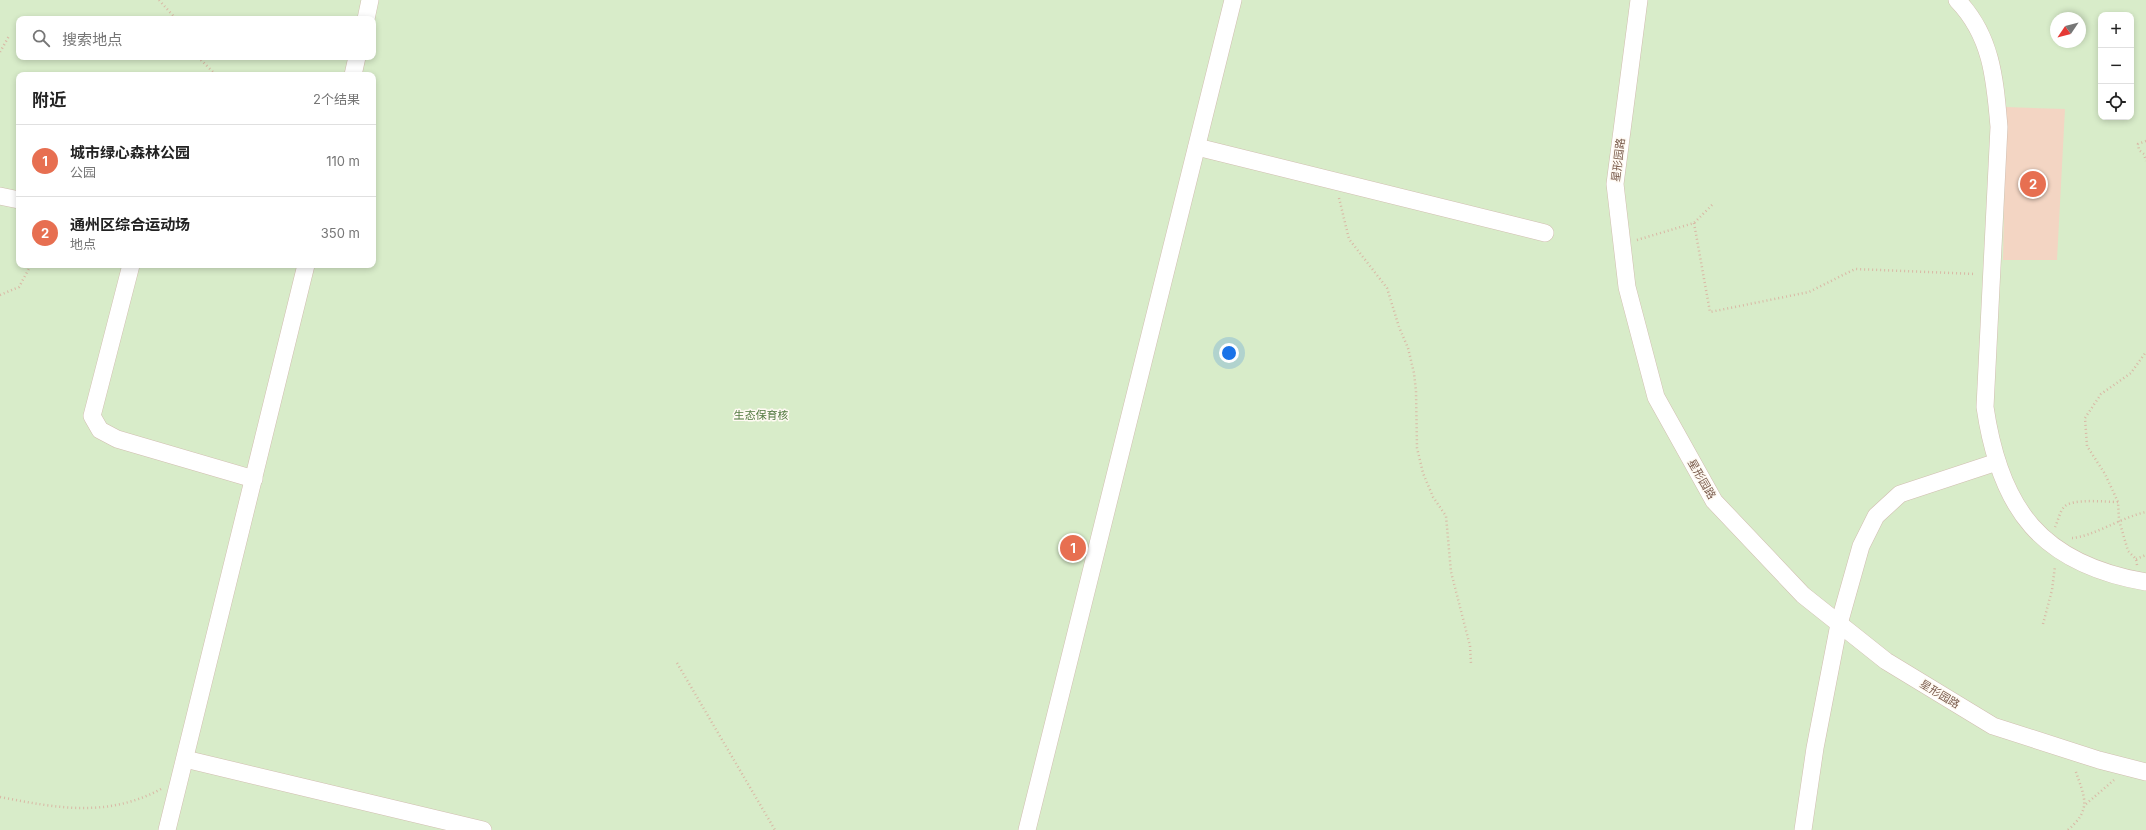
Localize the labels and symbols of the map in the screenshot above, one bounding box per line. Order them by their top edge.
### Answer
north arrow [2050,12,2086,48]
street label: 星形园路 [1608,137,1628,183]
pin: 2 [2020,169,2046,199]
your location [1219,343,1239,363]
park label: 生态保育核 [734,408,789,422]
street label: 星形园路 [1685,456,1719,502]
pin: 1 [1060,533,1086,563]
street label: 星形园路 [1918,677,1962,711]

